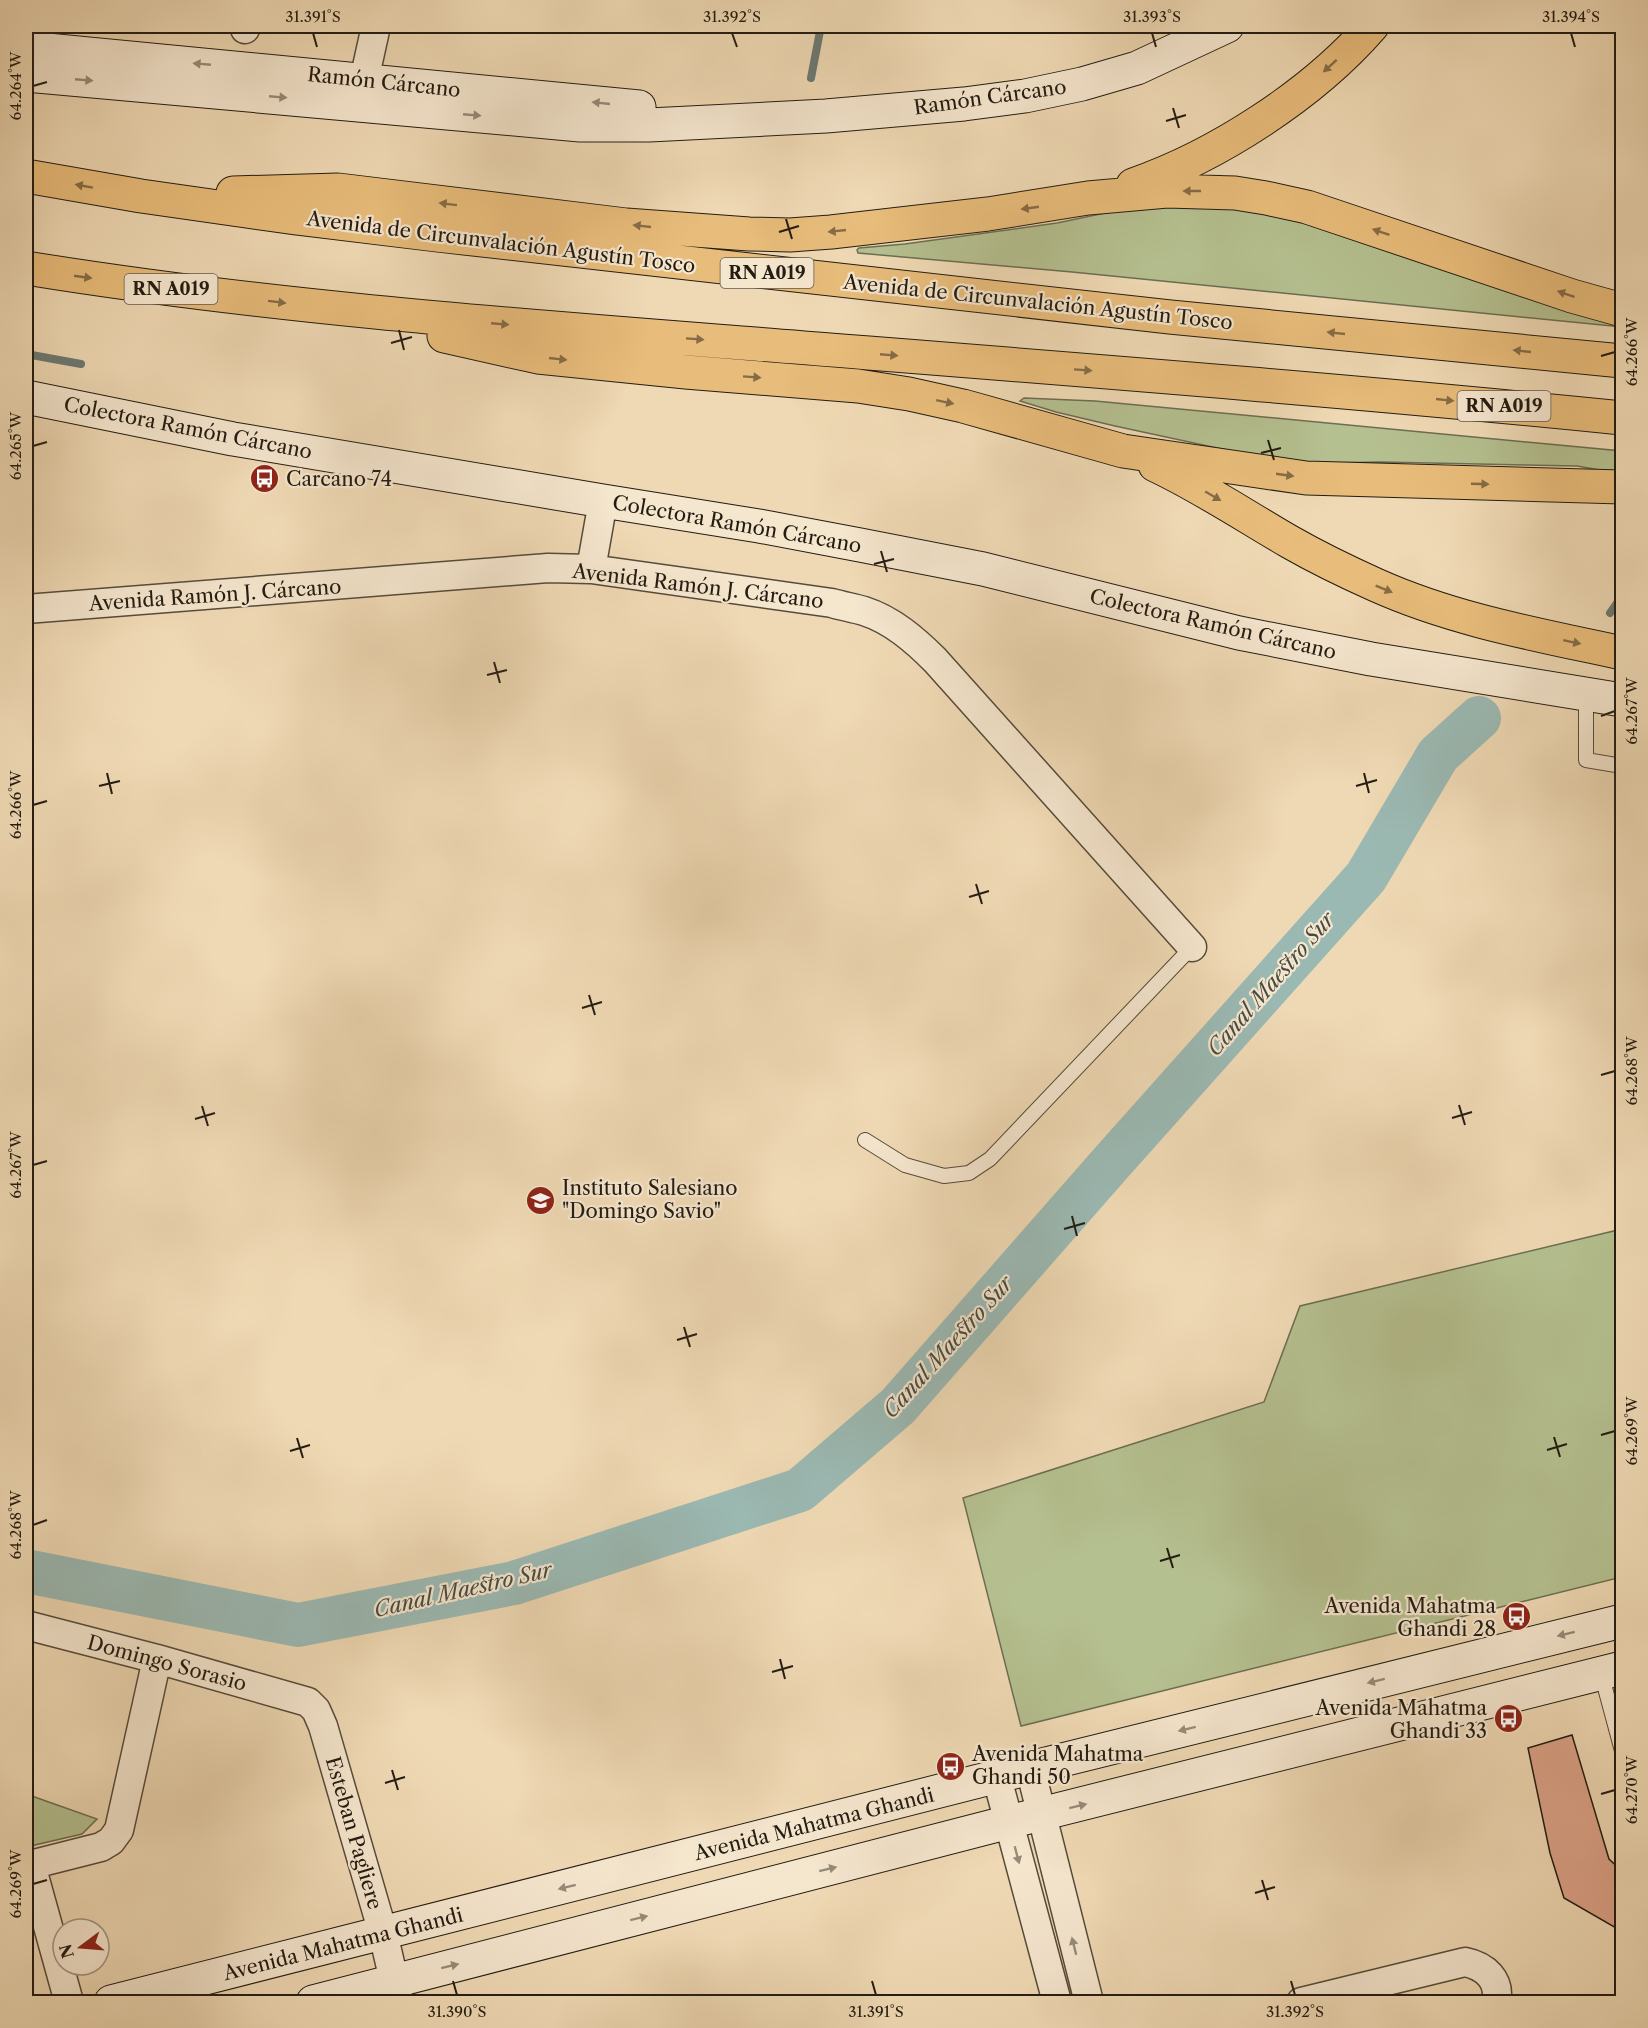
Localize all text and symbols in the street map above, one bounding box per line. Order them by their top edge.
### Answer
text: 31.391°S [285,7,341,26]
text: 31.392°S [703,7,761,26]
text: 31.393°S [1123,7,1181,26]
text: 31.394°S [1542,7,1600,26]
text: 64.264°W [6,51,25,120]
one-way arrow [192,59,211,69]
one-way arrow [1323,59,1338,72]
street label: Ramón Cárcano [306,62,462,102]
street label: Ramón Cárcano [912,74,1068,120]
one-way arrow [74,75,93,85]
one-way arrow [269,92,288,102]
one-way arrow [591,98,610,108]
one-way arrow [463,110,482,120]
one-way arrow [74,181,93,190]
one-way arrow [1182,186,1201,196]
one-way arrow [439,199,458,209]
one-way arrow [1021,204,1040,213]
street label: Avenida de Circunvalación Agustín Tosco [304,206,697,278]
one-way arrow [633,221,652,231]
one-way arrow [827,226,846,236]
one-way arrow [1372,226,1390,236]
road number: RN A019 [720,258,813,288]
street label: Avenida de Circunvalación Agustín Tosco [841,270,1234,334]
one-way arrow [74,272,93,281]
road number: RN A019 [124,274,218,304]
one-way arrow [1557,289,1575,298]
one-way arrow [267,297,286,307]
text: 64.266°W [1622,317,1641,386]
one-way arrow [491,319,510,329]
one-way arrow [1327,328,1346,338]
one-way arrow [685,335,704,344]
one-way arrow [1513,346,1532,356]
one-way arrow [879,350,898,360]
one-way arrow [549,354,568,364]
one-way arrow [1074,365,1093,375]
one-way arrow [743,372,762,381]
road number: RN A019 [1458,391,1550,421]
street label: Colectora Ramón Cárcano [62,392,314,464]
one-way arrow [1435,395,1454,405]
one-way arrow [936,398,955,407]
text: 64.265°W [6,411,25,480]
bus stop icon: Carcano 74 [249,463,281,495]
place label: Carcano 74 [286,467,392,491]
one-way arrow [1276,471,1295,480]
one-way arrow [1470,479,1489,488]
street label: Colectora Ramón Cárcano [611,490,863,558]
one-way arrow [1205,490,1221,501]
street label: Avenida Ramón J. Cárcano [570,559,825,613]
street label: Avenida Ramón J. Cárcano [87,574,342,616]
street label: Colectora Ramón Cárcano [1087,584,1339,664]
one-way arrow [1376,584,1394,594]
one-way arrow [1562,638,1581,647]
text: 64.267°W [1622,677,1641,745]
text: 64.266°W [6,770,25,839]
water label: Canal Maestro Sur [1201,906,1341,1061]
text: 64.268°W [1622,1036,1641,1106]
text: 64.267°W [6,1131,25,1199]
place label: Instituto Salesiano "Domingo Savio" [562,1176,738,1223]
school or university icon: Instituto Salesiano "Domingo Savio" [525,1184,557,1216]
water label: Canal Maestro Sur [877,1270,1019,1423]
text: 64.269°W [1622,1396,1641,1466]
text: 64.268°W [6,1490,25,1560]
water label: Canal Maestro Sur [371,1557,556,1622]
place label: Avenida Mahatma Ghandi 28 [1324,1594,1496,1641]
bus stop icon: Avenida Mahatma Ghandi 28 [1501,1601,1533,1633]
street label: Domingo Sorasio [85,1630,249,1696]
one-way arrow [1556,1630,1575,1640]
one-way arrow [1367,1677,1386,1687]
place label: Avenida Mahatma Ghandi 33 [1315,1696,1487,1743]
bus stop icon: Avenida Mahatma Ghandi 33 [1492,1703,1524,1735]
one-way arrow [1178,1724,1196,1734]
place label: Avenida Mahatma Ghandi 50 [971,1742,1144,1789]
bus stop icon: Avenida Mahatma Ghandi 50 [935,1750,967,1782]
street label: Esteban Pagliere [321,1754,387,1912]
text: 64.270°W [1622,1755,1641,1824]
street label: Avenida Mahatma Ghandi [691,1783,936,1866]
one-way arrow [1069,1800,1087,1810]
one-way arrow [1013,1845,1023,1864]
text: 64.269°W [6,1849,25,1919]
one-way arrow [819,1864,837,1873]
one-way arrow [557,1882,576,1892]
street label: Avenida Mahatma Ghandi [220,1903,465,1986]
one-way arrow [630,1912,648,1922]
north arrow [51,1917,111,1977]
one-way arrow [1069,1937,1079,1955]
text: N [55,1942,78,1961]
one-way arrow [441,1961,459,1971]
text: 31.390°S [427,2002,487,2021]
text: 31.391°S [848,2002,904,2021]
text: 31.392°S [1266,2002,1324,2021]

